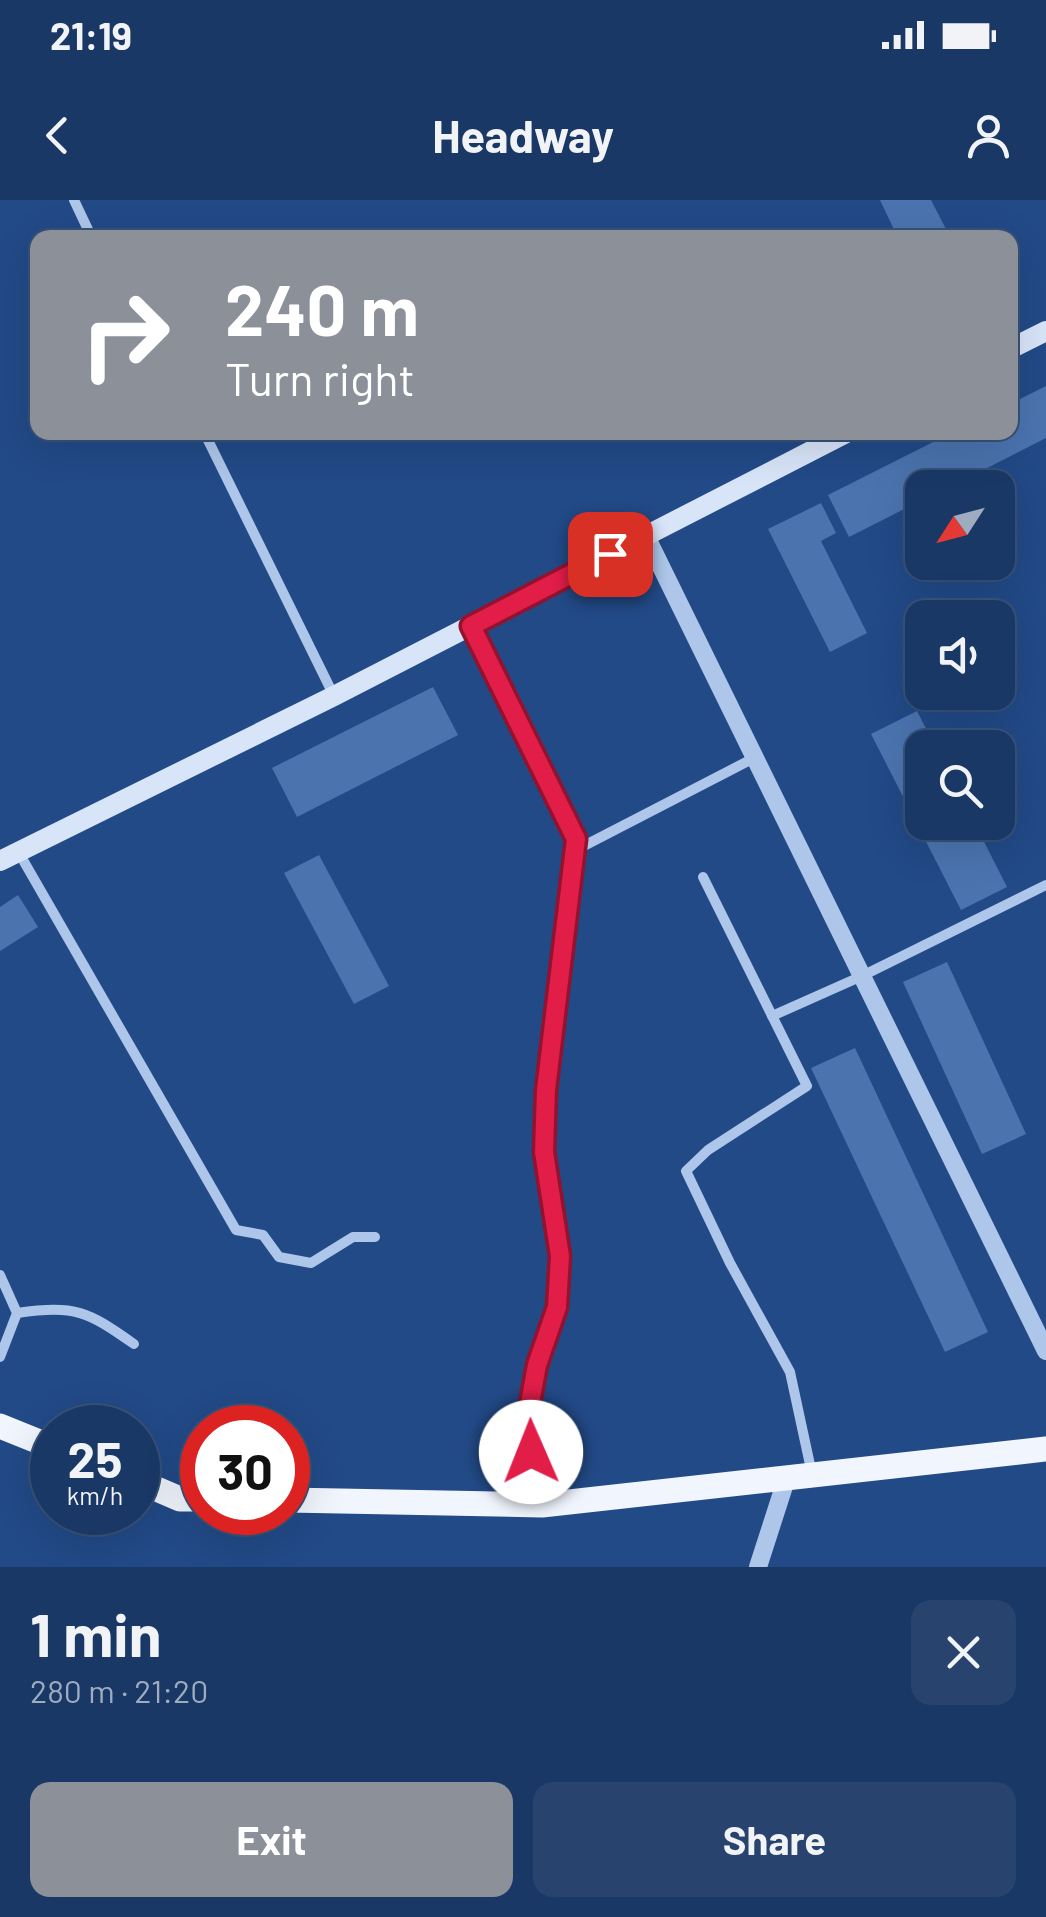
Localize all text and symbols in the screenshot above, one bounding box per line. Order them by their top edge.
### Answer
text: 21:19 [50,12,132,58]
icon: back [30,108,85,163]
text: Headway [432,108,614,162]
icon: person [961,108,1016,163]
text: 240 m [225,266,419,350]
icon: right [60,270,190,400]
text: Turn right [225,351,415,405]
north arrow [905,470,1015,580]
map controls [905,470,1015,840]
pin [568,512,653,597]
icon: arrive [583,527,638,582]
button: sound [905,600,1015,710]
button: search [905,730,1015,840]
position arrow [479,1400,583,1504]
speed limit sign: 30 [180,1405,310,1535]
text: 25 [68,1428,122,1488]
text: km/h [67,1480,123,1510]
text: 1 min [30,1597,161,1669]
button: close [911,1600,1016,1705]
text: 280 m · 21:20 [30,1671,208,1709]
button: Exit [30,1782,513,1897]
button: Share [533,1782,1016,1897]

